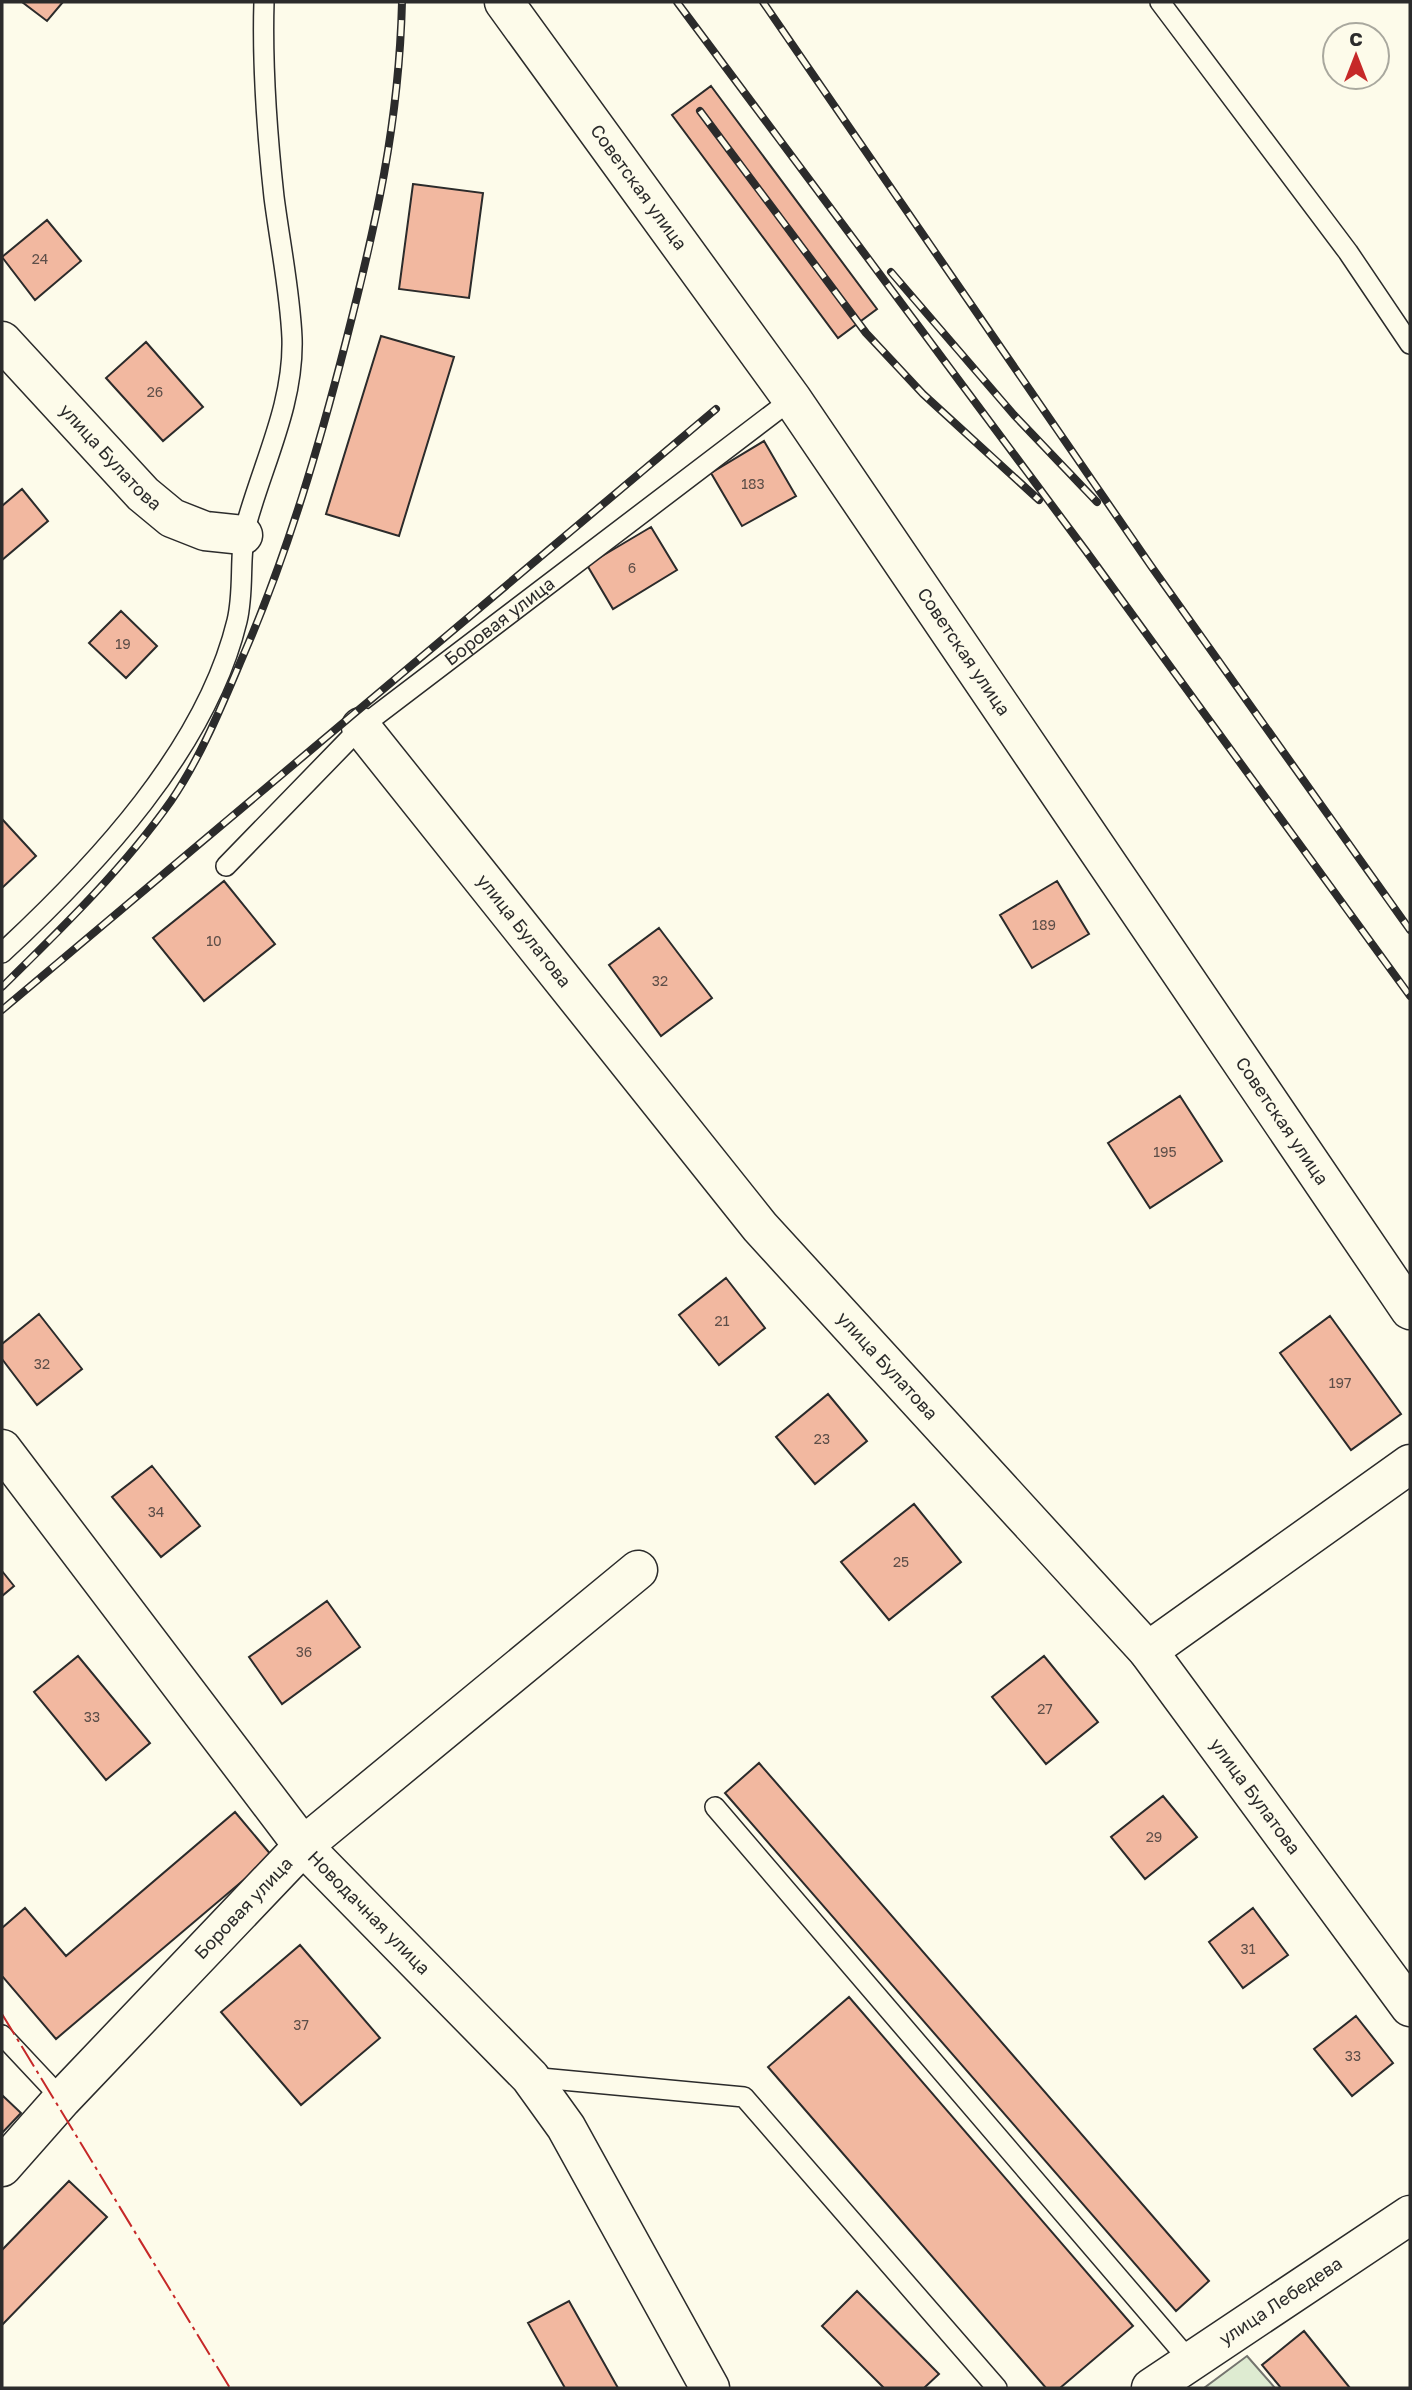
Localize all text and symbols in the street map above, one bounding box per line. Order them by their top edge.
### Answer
north arrow [1321,21,1391,91]
text: С [1349,27,1363,50]
street label: Советская улица [586,120,692,254]
house number: 24 [32,250,48,267]
house number: 26 [147,383,163,400]
street label: улица Булатова [55,399,166,515]
house number: 183 [741,475,765,492]
house number: 6 [628,559,636,576]
street label: Боровая улица [440,572,558,670]
street label: Советская улица [913,583,1016,719]
house number: 19 [115,635,131,652]
street label: улица Булатова [473,869,576,991]
house number: 189 [1032,916,1056,933]
house number: 10 [206,932,222,949]
house number: 32 [652,972,668,989]
street label: Советская улица [1232,1052,1334,1189]
house number: 195 [1153,1143,1177,1160]
street label: улица Булатова [833,1307,943,1424]
house number: 21 [715,1312,730,1329]
house number: 32 [34,1355,50,1372]
house number: 197 [1329,1374,1351,1391]
house number: 23 [814,1430,830,1447]
house number: 34 [148,1503,164,1520]
house number: 25 [893,1553,909,1570]
house number: 36 [296,1643,312,1660]
house number: 27 [1037,1700,1053,1717]
house number: 33 [84,1708,100,1725]
street label: улица Булатова [1206,1733,1306,1858]
house number: 29 [1146,1828,1162,1845]
street label: Новодачная улица [304,1846,435,1979]
street label: Боровая улица [189,1852,297,1963]
house number: 31 [1241,1940,1256,1957]
house number: 37 [293,2016,309,2033]
house number: 33 [1345,2047,1361,2064]
street label: улица Лебедева [1214,2252,1346,2349]

